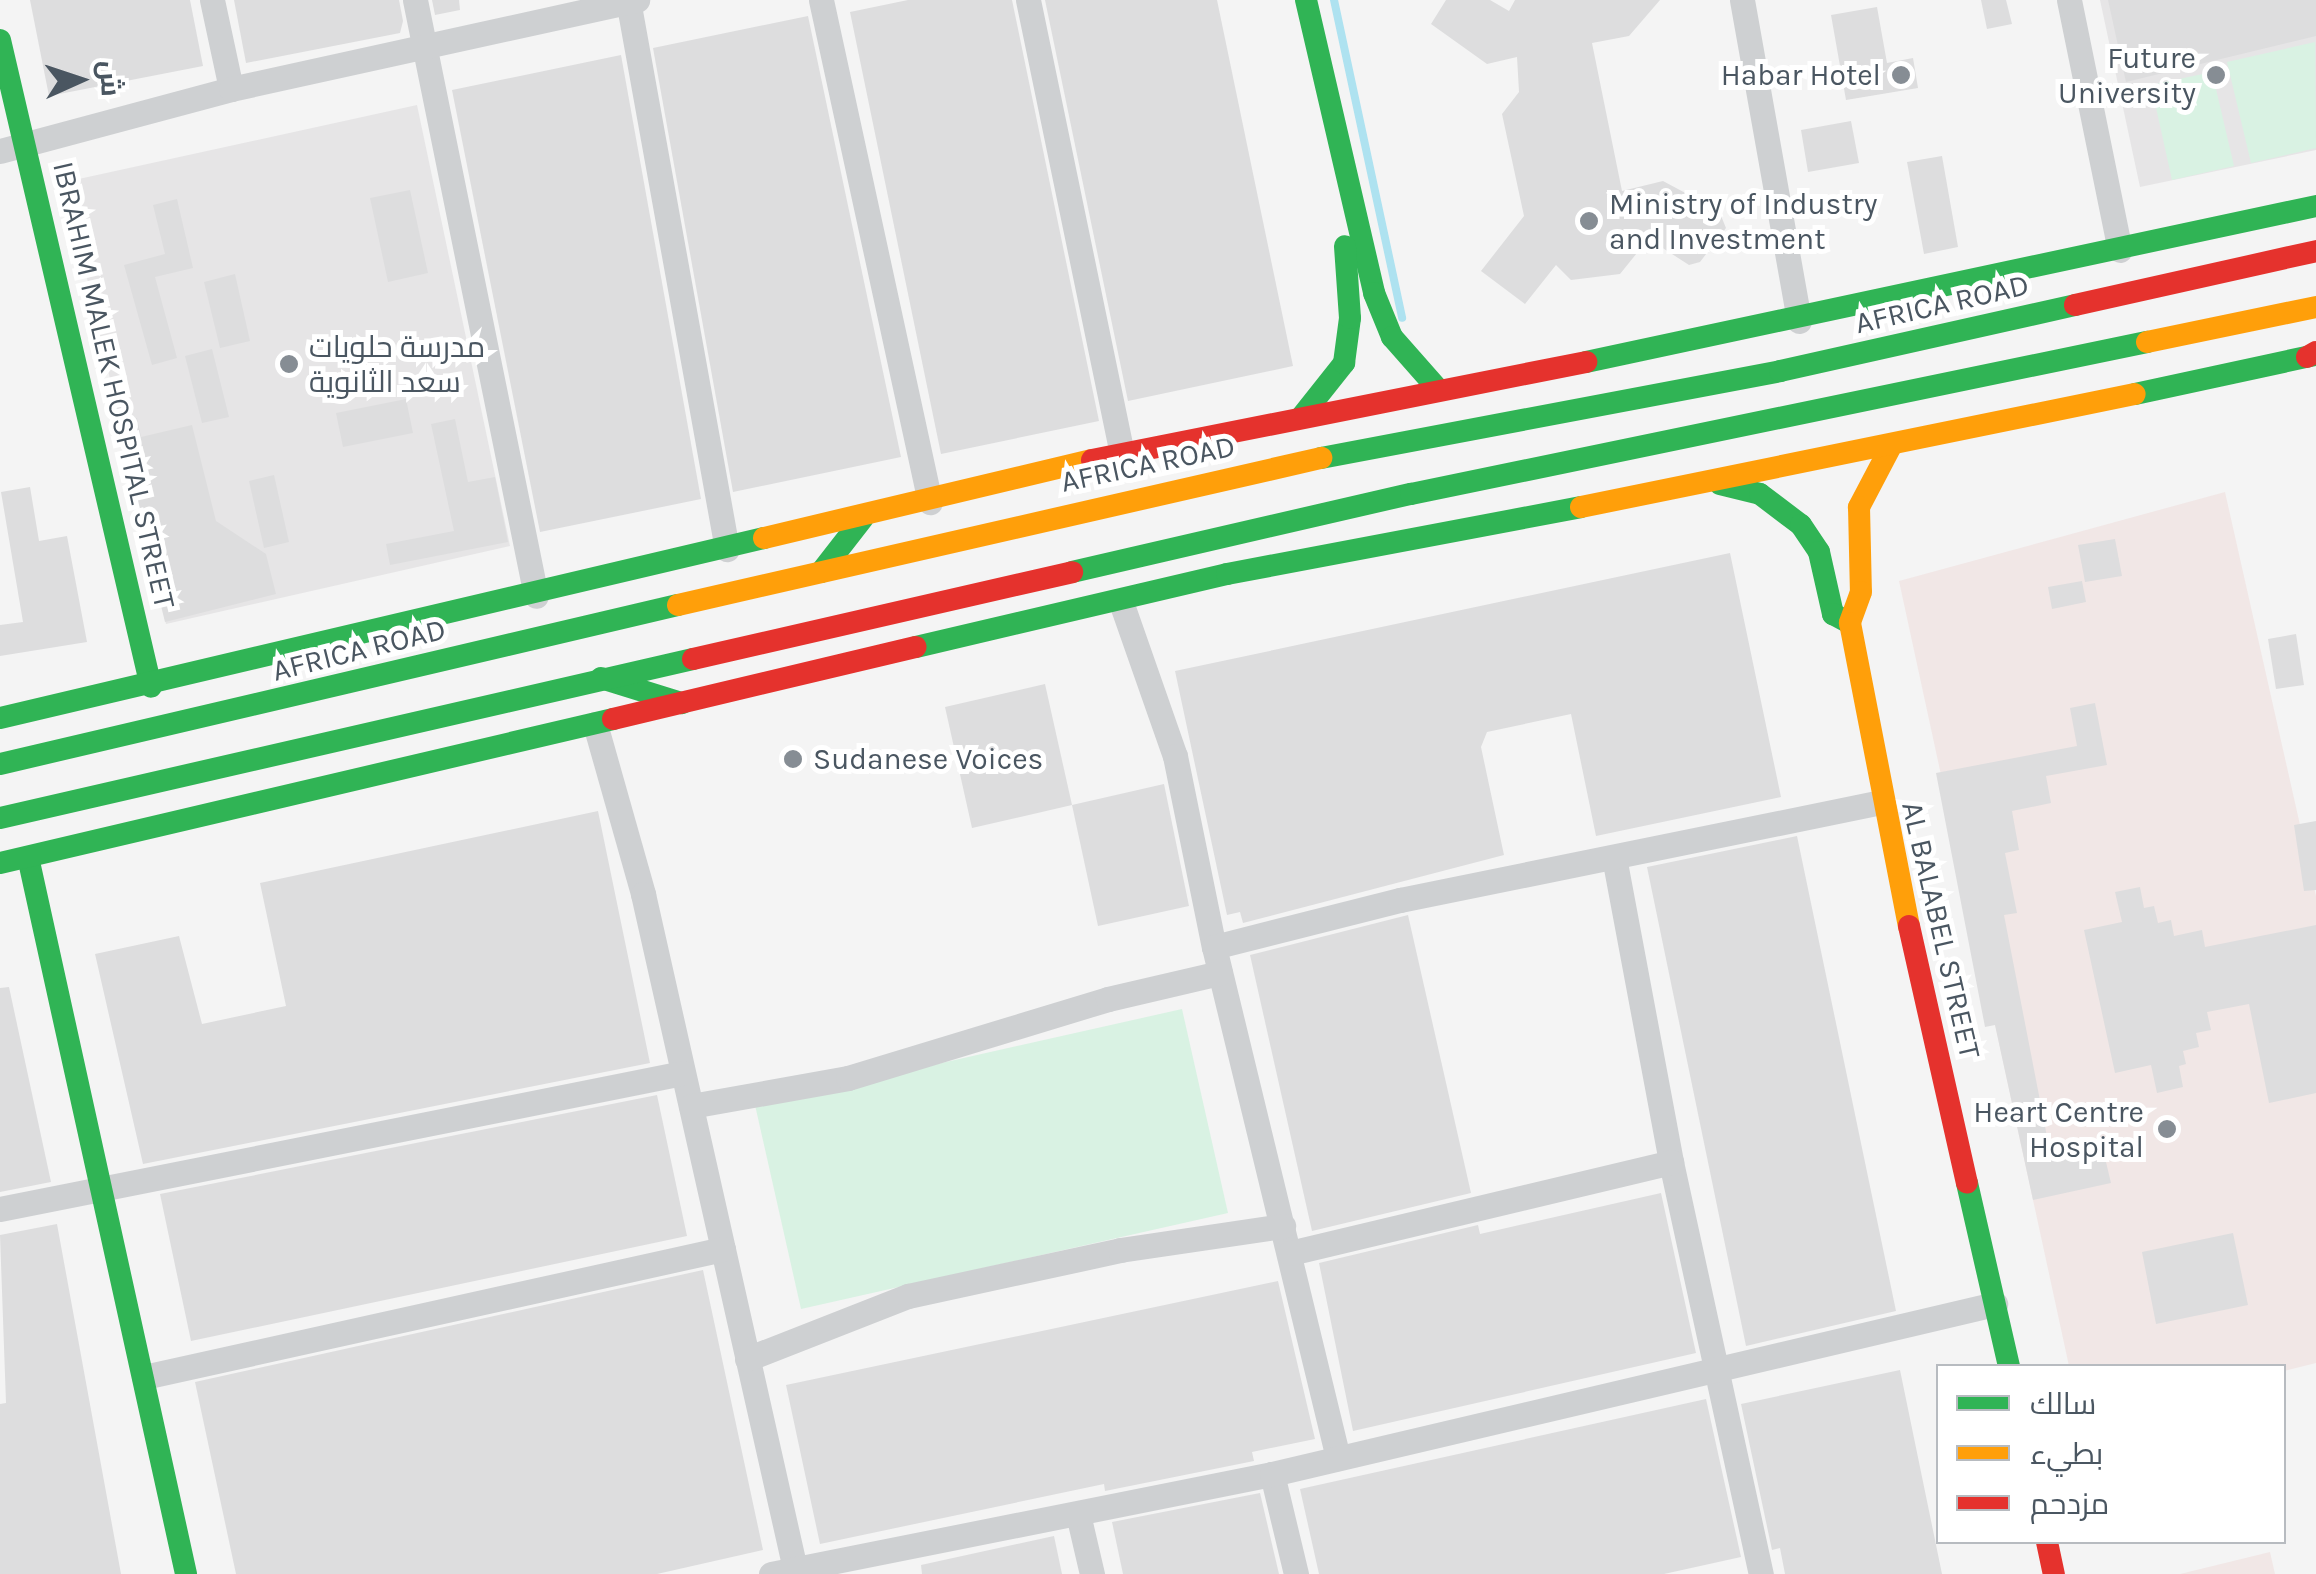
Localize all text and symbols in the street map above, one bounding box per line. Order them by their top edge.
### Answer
north arrow [30,30,130,130]
place label: Future University [2058,40,2196,110]
place label: Habar Hotel [1721,57,1881,93]
text: ش [93,60,128,97]
marker: Habar Hotel [1890,64,1912,86]
marker: Future University [2205,64,2227,86]
street label: IBRAHIM MALEK HOSPITAL STREET [45,158,183,612]
place label: Ministry of Industry and Investment [1609,186,1877,256]
marker: Ministry of Industry and Investment [1578,210,1600,232]
street label: AFRICA ROAD [1852,267,2032,341]
place label: مدرسة حلويات سعد الثانوية [309,329,485,400]
marker: مدرسة حلويات سعد الثانوية [278,353,300,375]
street label: AFRICA ROAD [1058,428,1238,500]
street label: AFRICA ROAD [269,611,449,689]
place label: Sudanese Voices [813,741,1043,777]
marker: Sudanese Voices [782,748,804,770]
street label: AL BALABEL STREET [1894,798,1988,1062]
place label: Heart Centre Hospital [1973,1094,2144,1164]
marker: Heart Centre Hospital [2154,1116,2180,1142]
legend [1936,1364,2286,1544]
text: سالك [2030,1386,2096,1422]
text: بطيء [2030,1436,2103,1472]
text: مزدحم [2030,1486,2109,1522]

